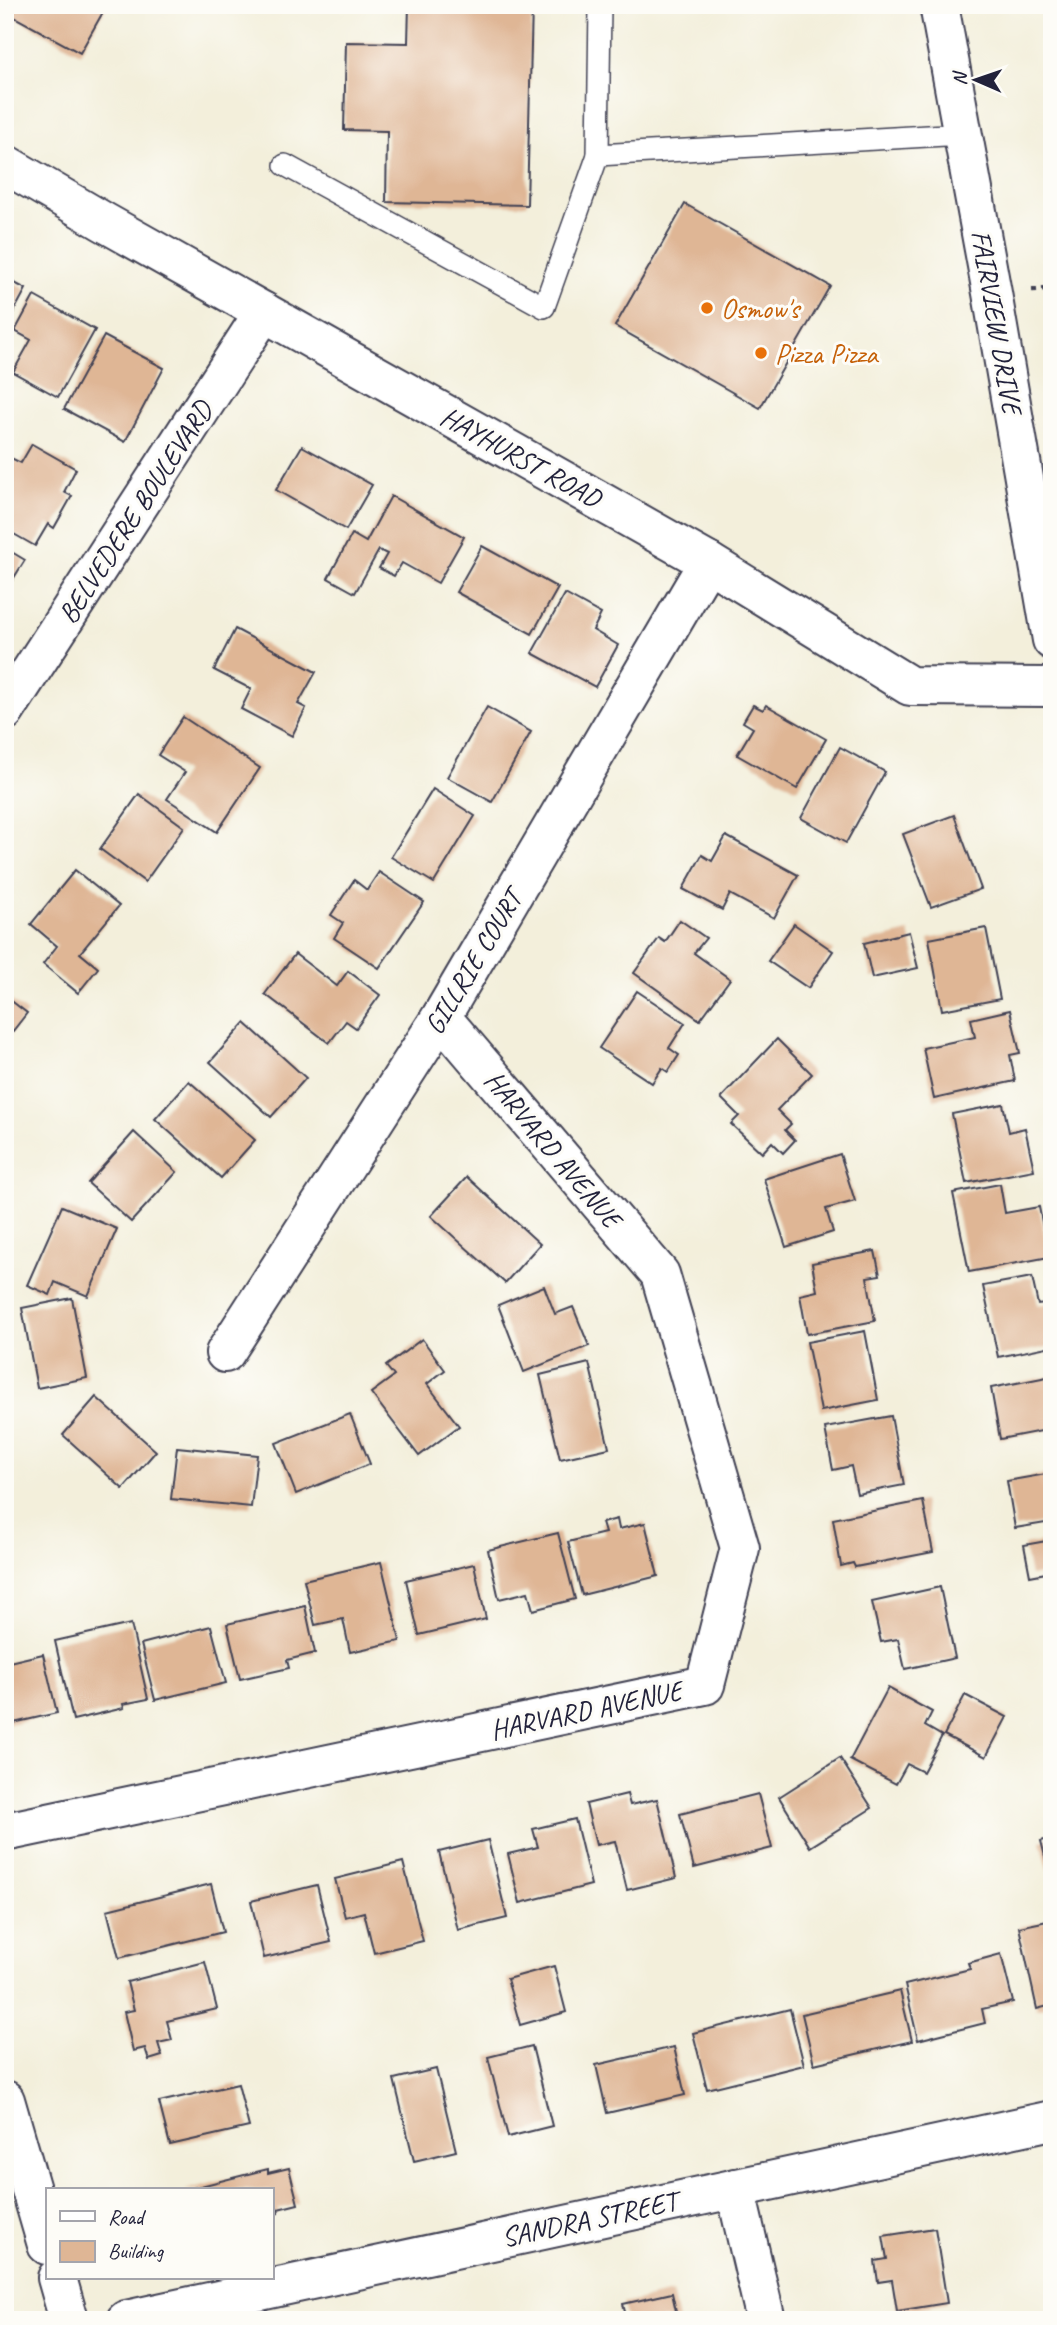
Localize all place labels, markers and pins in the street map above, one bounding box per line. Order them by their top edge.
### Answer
place label: Osmow's [721,291,801,326]
marker: Osmow's [699,300,715,316]
place label: Pizza Pizza [775,336,879,371]
marker: Pizza Pizza [753,345,769,361]

